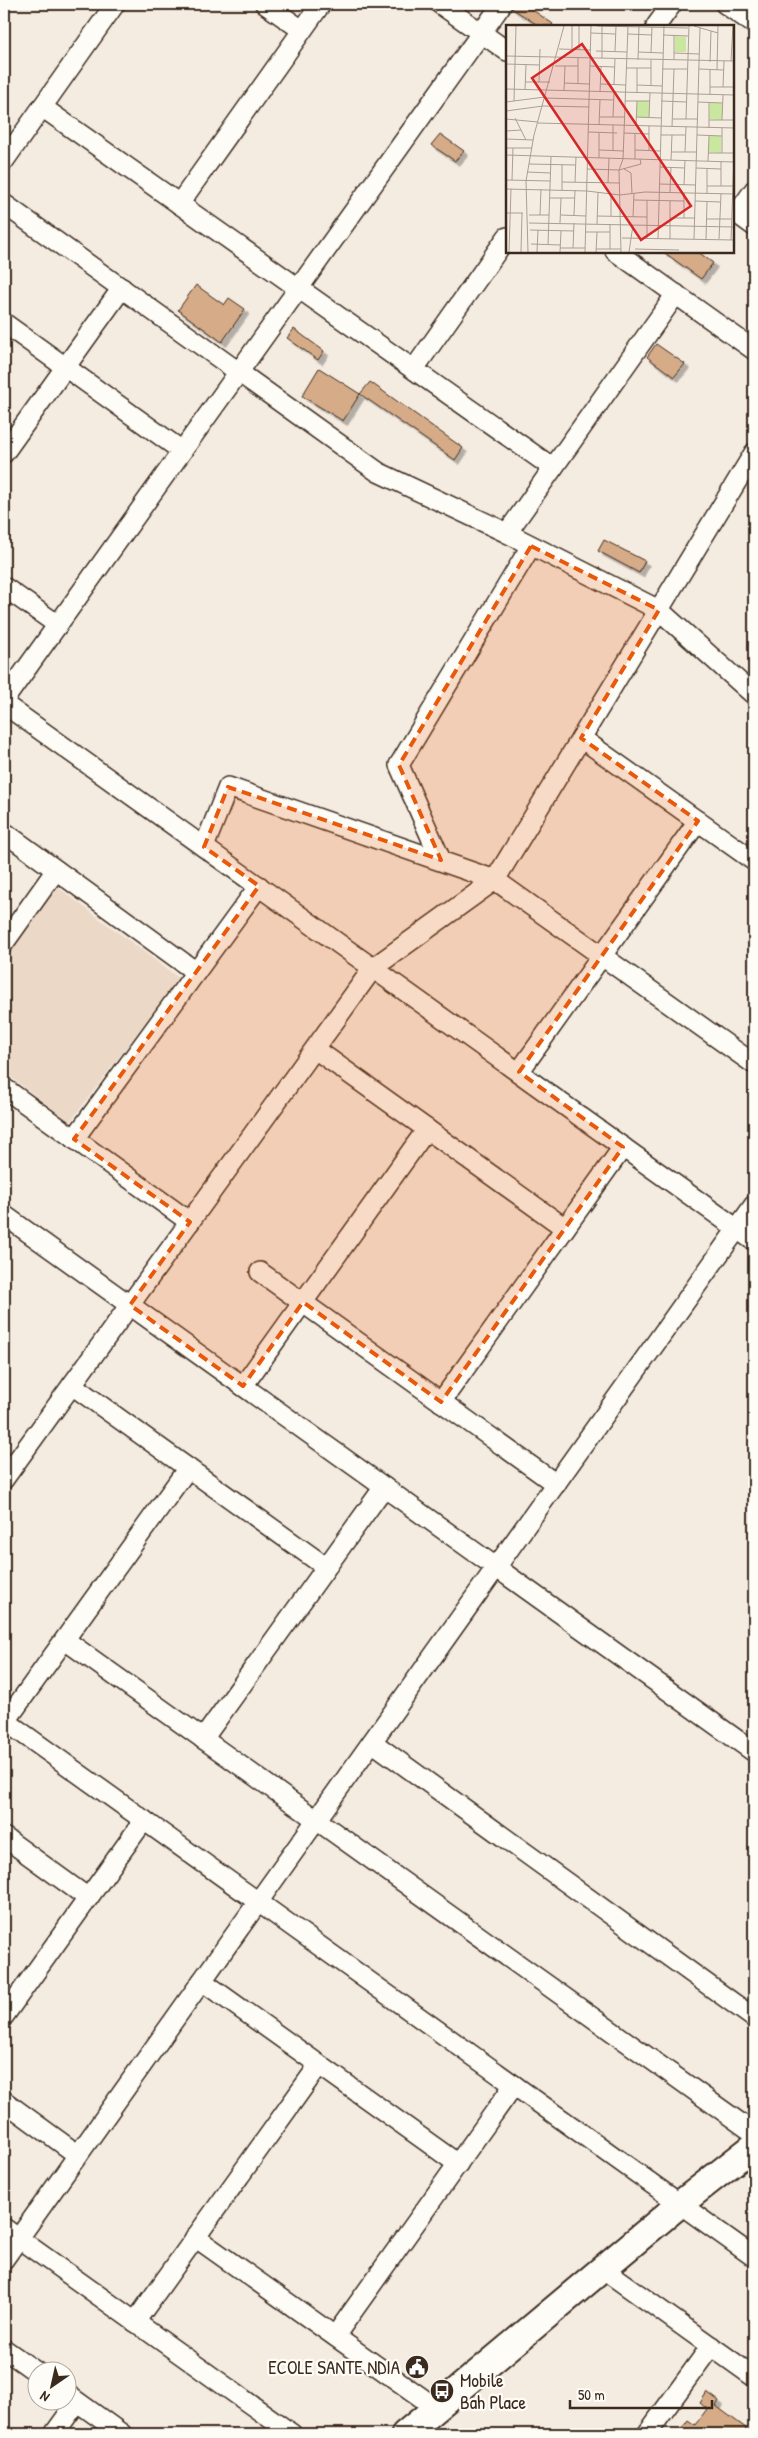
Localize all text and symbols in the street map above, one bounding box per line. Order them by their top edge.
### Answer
inset map [506,25,733,252]
place label: ECOLE SANTE NDIA [268,2354,400,2380]
public building icon: ECOLE SANTE NDIA [404,2354,430,2380]
north arrow [28,2360,78,2410]
place label: Mobile Bah Place [460,2367,526,2415]
bus stop icon: Mobile Bah Place [429,2378,455,2404]
scale bar [570,2378,713,2410]
text: 50 m [578,2384,605,2405]
text: N [36,2387,53,2407]

